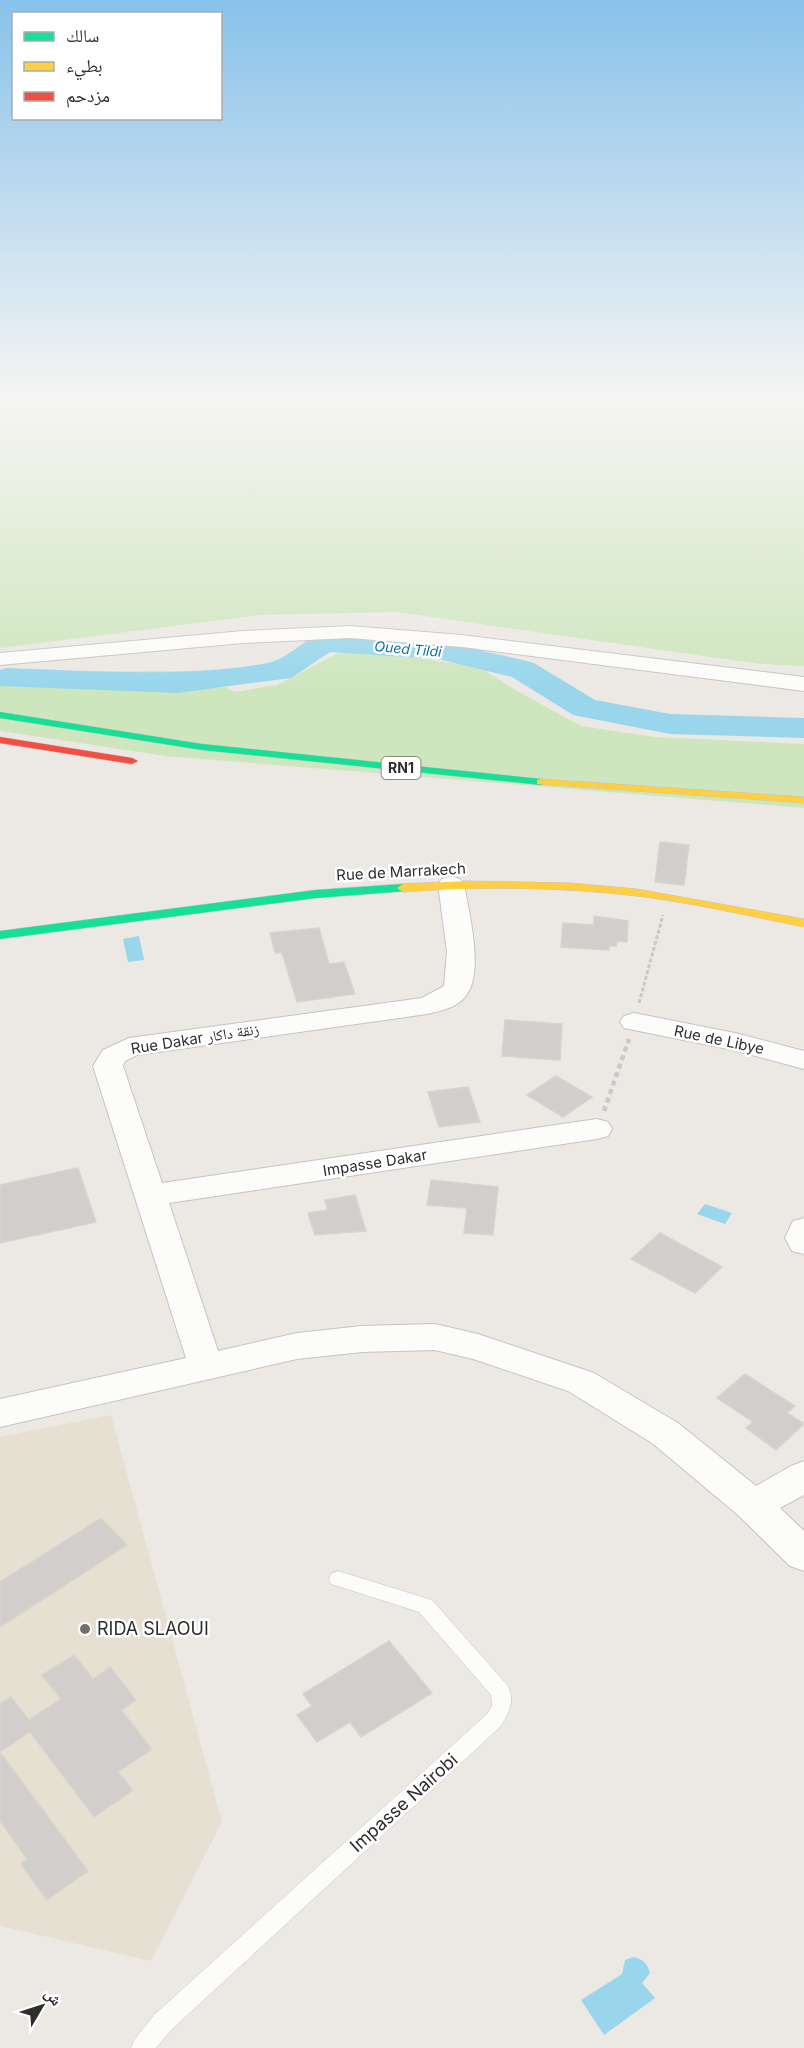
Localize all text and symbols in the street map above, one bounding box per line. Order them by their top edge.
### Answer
legend [12,12,222,120]
text: سالك [66,25,99,46]
text: بطيء [66,55,103,81]
text: مزدحم [66,85,110,108]
water label: Oued Tildi [374,637,443,660]
road number: RN1 [382,757,420,779]
street label: Rue de Marrakech [336,859,466,884]
street label: Rue Dakar زنقة داكار [129,1019,261,1058]
street label: Rue de Libye [672,1021,766,1058]
street label: Impasse Dakar [321,1145,429,1180]
place label: RIDA SLAOUI [97,1618,209,1639]
marker: RIDA SLAOUI [78,1622,92,1636]
street label: Impasse Nairobi [346,1749,462,1856]
north arrow [12,1976,72,2036]
text: ش [41,1984,67,2009]

